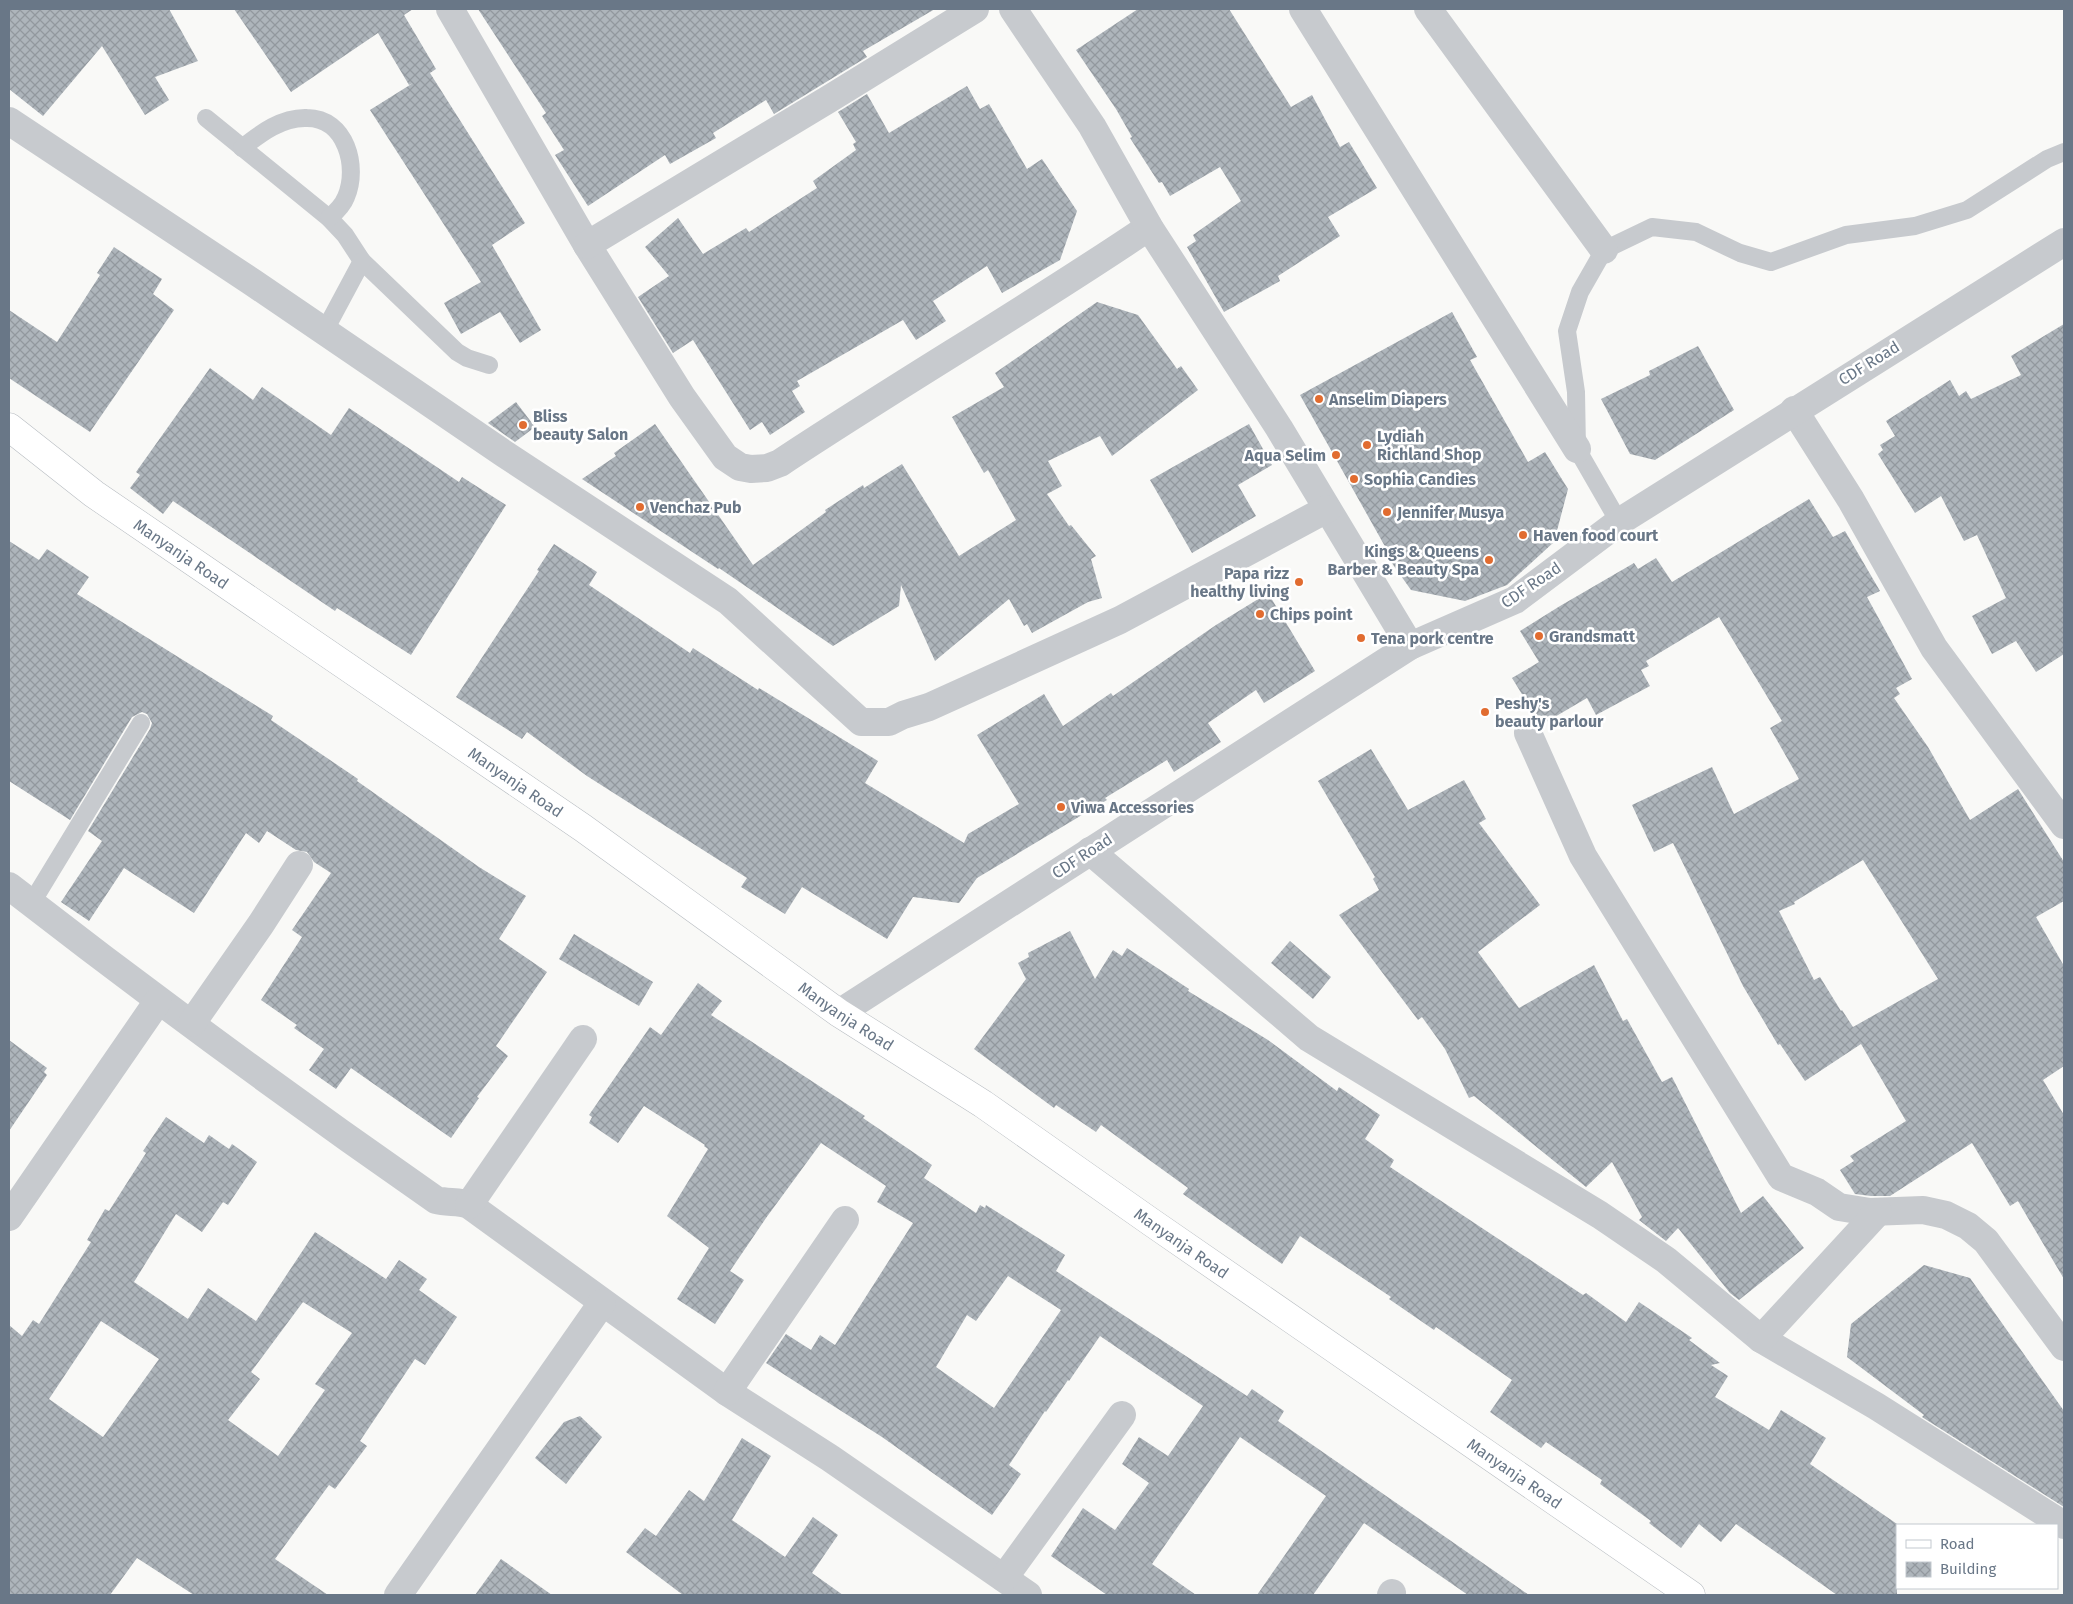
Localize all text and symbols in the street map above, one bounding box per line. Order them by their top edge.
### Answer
street label: CDF Road [1835,337,1903,389]
place label: Anselim Diapers [1328,390,1447,409]
marker: Anselim Diapers [1313,393,1325,405]
place label: Bliss beauty Salon [533,407,628,444]
marker: Bliss beauty Salon [517,419,529,431]
place label: Lydiah Richland Shop [1377,427,1482,464]
marker: Lydiah Richland Shop [1361,439,1373,451]
place label: Aqua Selim [1243,446,1326,465]
marker: Aqua Selim [1330,449,1342,461]
place label: Sophia Candies [1364,470,1476,489]
marker: Sophia Candies [1348,473,1360,485]
place label: Venchaz Pub [649,498,741,517]
marker: Venchaz Pub [634,501,646,513]
place label: Jennifer Musya [1396,503,1505,522]
marker: Jennifer Musya [1381,506,1393,518]
street label: Manyanja Road [130,515,232,593]
place label: Haven food court [1533,526,1659,545]
marker: Haven food court [1517,529,1529,541]
place label: Kings & Queens Barber & Beauty Spa [1327,542,1479,579]
marker: Kings & Queens Barber & Beauty Spa [1483,554,1495,566]
street label: CDF Road [1497,558,1565,612]
place label: Papa rizz healthy living [1190,564,1290,601]
marker: Papa rizz healthy living [1293,576,1305,588]
place label: Chips point [1270,605,1353,624]
marker: Chips point [1254,608,1266,620]
place label: Grandsmatt [1549,627,1636,646]
place label: Tena pork centre [1371,629,1494,648]
marker: Grandsmatt [1533,630,1545,642]
marker: Tena pork centre [1355,632,1367,644]
place label: Peshy's beauty parlour [1495,694,1604,731]
marker: Peshy's beauty parlour [1479,706,1491,718]
street label: Manyanja Road [465,743,567,821]
place label: Viwa Accessories [1070,798,1194,817]
marker: Viwa Accessories [1055,801,1067,813]
street label: CDF Road [1048,829,1116,883]
street label: Manyanja Road [795,977,897,1055]
street label: Manyanja Road [1131,1204,1232,1282]
street label: Manyanja Road [1464,1434,1566,1512]
legend [1896,1524,2058,1589]
text: Road [1940,1535,1975,1553]
text: Building [1940,1560,1996,1578]

